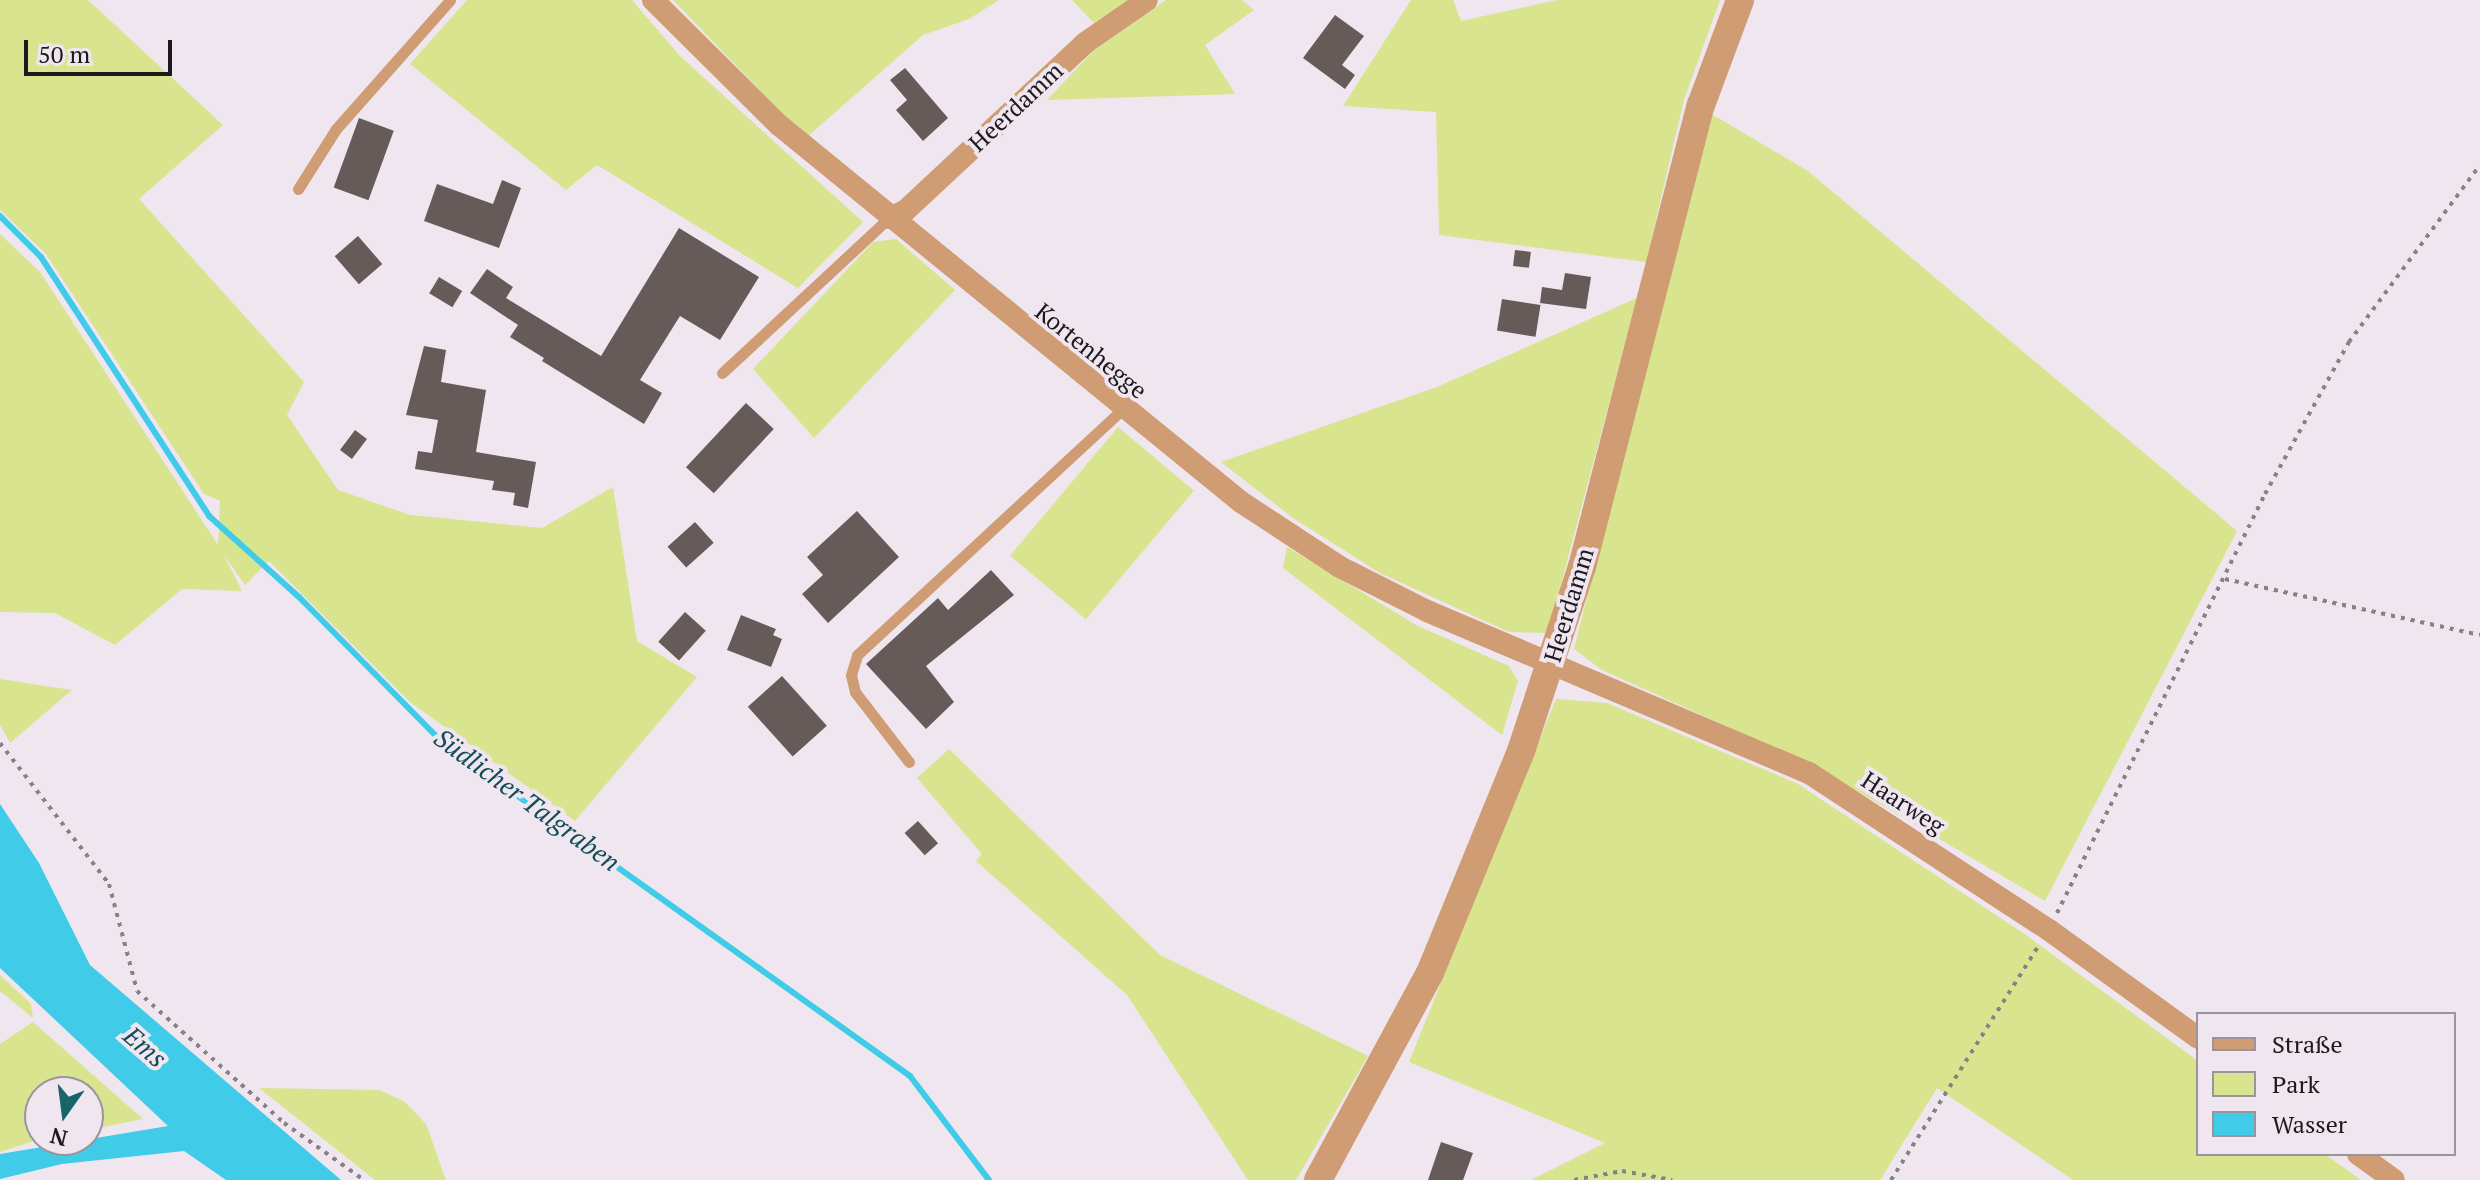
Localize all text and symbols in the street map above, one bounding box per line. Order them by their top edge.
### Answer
scale bar [28,24,176,74]
text: 50 m [38,38,90,70]
street label: Heerdamm [963,56,1069,158]
street label: Kortenhegge [1029,297,1153,405]
street label: Heerdamm [1538,545,1600,665]
water label: Südlicher Talgraben [428,722,626,878]
street label: Haarweg [1856,766,1950,840]
legend [2196,1012,2456,1156]
water label: Ems [117,1020,173,1074]
text: Straße [2272,1028,2343,1060]
text: Park [2272,1068,2320,1100]
north arrow [24,1076,104,1156]
text: Wasser [2272,1108,2347,1140]
text: N [47,1122,70,1154]

